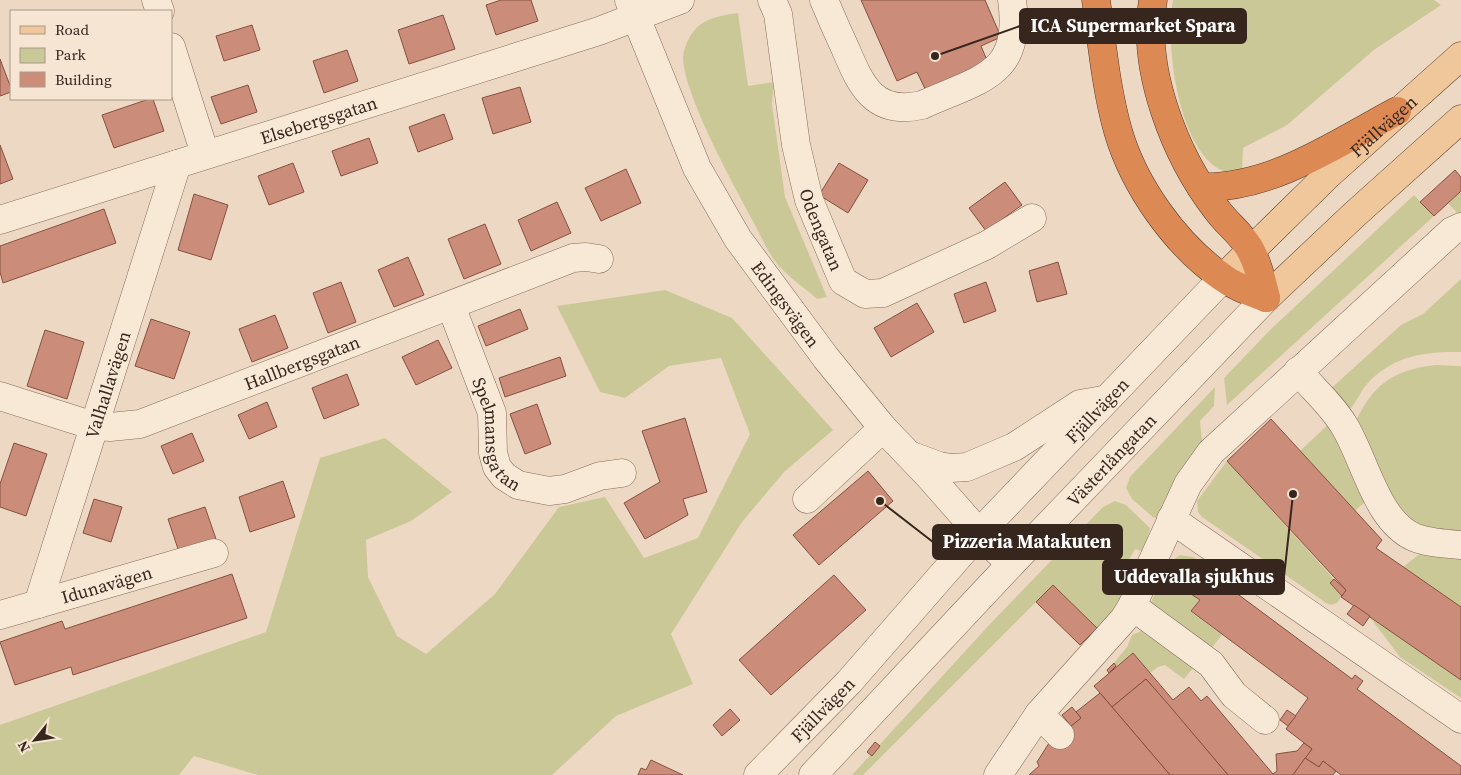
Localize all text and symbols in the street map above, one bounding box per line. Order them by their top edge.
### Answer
callout: ICA Supermarket Spara [1020,9,1246,43]
legend [10,10,172,100]
text: ICA Supermarket Spara [1030,12,1236,38]
text: Road [55,19,89,40]
text: Park [55,44,87,65]
text: Building [55,69,112,90]
street label: Elsebergsgatan [257,89,380,150]
street label: Fjällvägen [1344,89,1422,162]
street label: Odengatan [794,186,850,275]
street label: Edingsvägen [746,256,826,352]
street label: Valhallavägen [79,328,136,442]
street label: Hallbergsgatan [240,328,363,396]
street label: Fjällvägen [1059,372,1134,448]
street label: Spelmansgatan [467,373,526,497]
street label: Västerlångatan [1061,408,1162,511]
callout: Pizzeria Matakuten [933,525,1122,559]
text: Pizzeria Matakuten [943,528,1112,554]
street label: Idunavägen [58,559,155,609]
callout: Uddevalla sjukhus [1103,560,1284,594]
text: Uddevalla sjukhus [1114,563,1275,589]
street label: Fjällvägen [785,671,860,747]
north arrow [10,715,60,765]
text: N [13,737,35,756]

